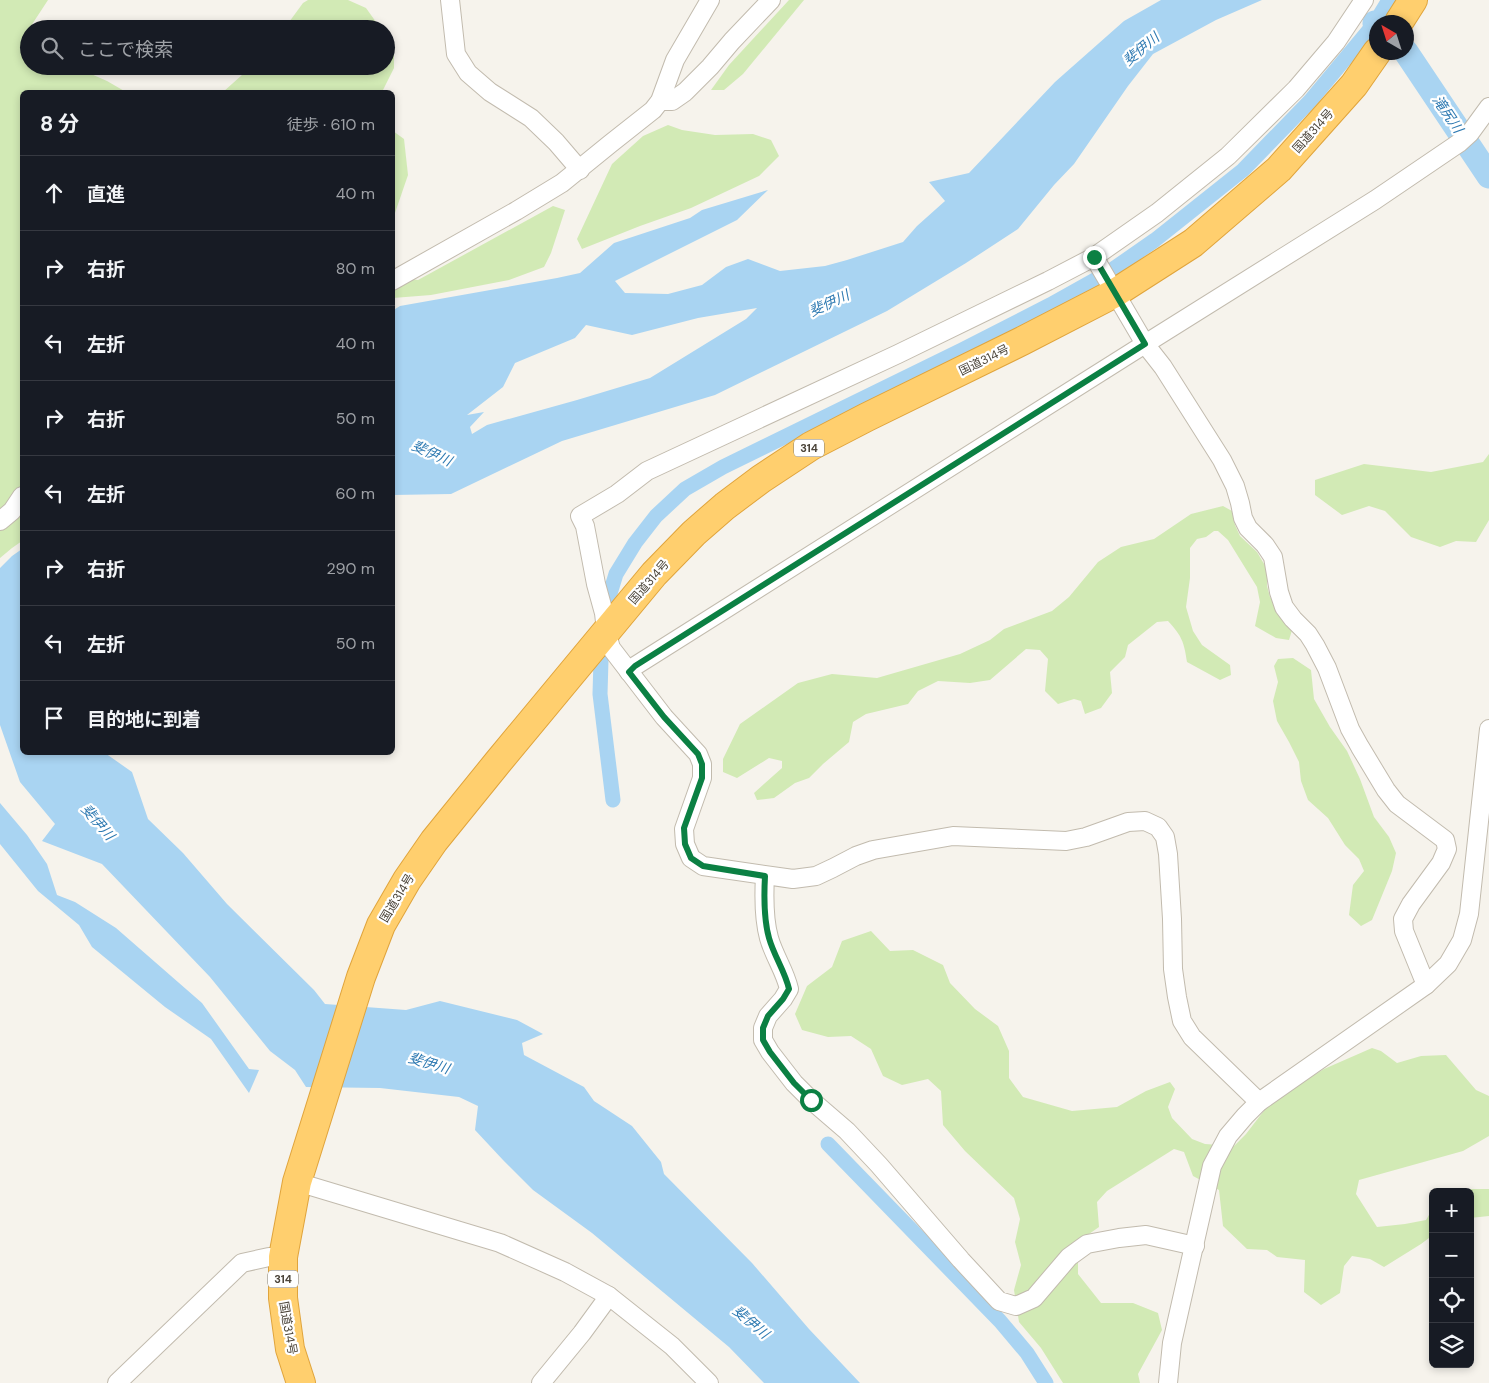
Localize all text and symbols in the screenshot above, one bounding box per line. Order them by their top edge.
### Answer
north arrow [1369,15,1414,60]
search box [20,20,395,75]
water label: 斐伊川 [1119,27,1164,69]
icon: search [38,34,66,62]
text: ここで検索 [78,37,173,62]
water label: 滝尻川 [1429,92,1468,138]
street label: 国道314号 [1289,106,1337,156]
text: 8 分 [40,110,79,138]
text: 徒歩 · 610 m [287,114,375,135]
icon: ahead [40,179,68,207]
text: 直進 [87,182,125,207]
text: 40 m [336,183,375,204]
route end [1083,246,1106,269]
icon: right [40,254,68,282]
text: 右折 [87,257,125,282]
text: 80 m [336,258,375,279]
water label: 斐伊川 [806,285,854,320]
icon: left [40,329,68,357]
text: 左折 [87,332,125,357]
text: 40 m [336,333,375,354]
street label: 国道314号 [956,341,1012,379]
icon: right [40,404,68,432]
text: 右折 [87,407,125,432]
text: 50 m [336,408,375,429]
water label: 斐伊川 [409,436,457,471]
road number: 314 [794,439,824,456]
icon: left [40,479,68,507]
text: 左折 [87,482,125,507]
text: 60 m [335,483,375,504]
icon: right [40,554,68,582]
street label: 国道314号 [625,556,673,608]
text: 右折 [87,557,125,582]
text: 290 m [326,558,375,579]
icon: left [40,629,68,657]
text: 左折 [87,632,125,657]
text: 50 m [336,633,375,654]
icon: arrive [40,704,68,732]
text: 目的地に到着 [87,707,201,732]
water label: 斐伊川 [77,800,120,845]
street label: 国道314号 [376,871,418,925]
water label: 斐伊川 [406,1048,454,1078]
route start [800,1089,823,1112]
map controls [1429,1188,1474,1368]
button: + [1429,1188,1474,1233]
button: − [1429,1233,1474,1278]
road number: 314 [268,1270,298,1288]
button: locate [1429,1278,1474,1323]
street label: 国道314号 [275,1300,301,1356]
water label: 斐伊川 [729,1302,774,1344]
button: layers [1429,1323,1474,1368]

